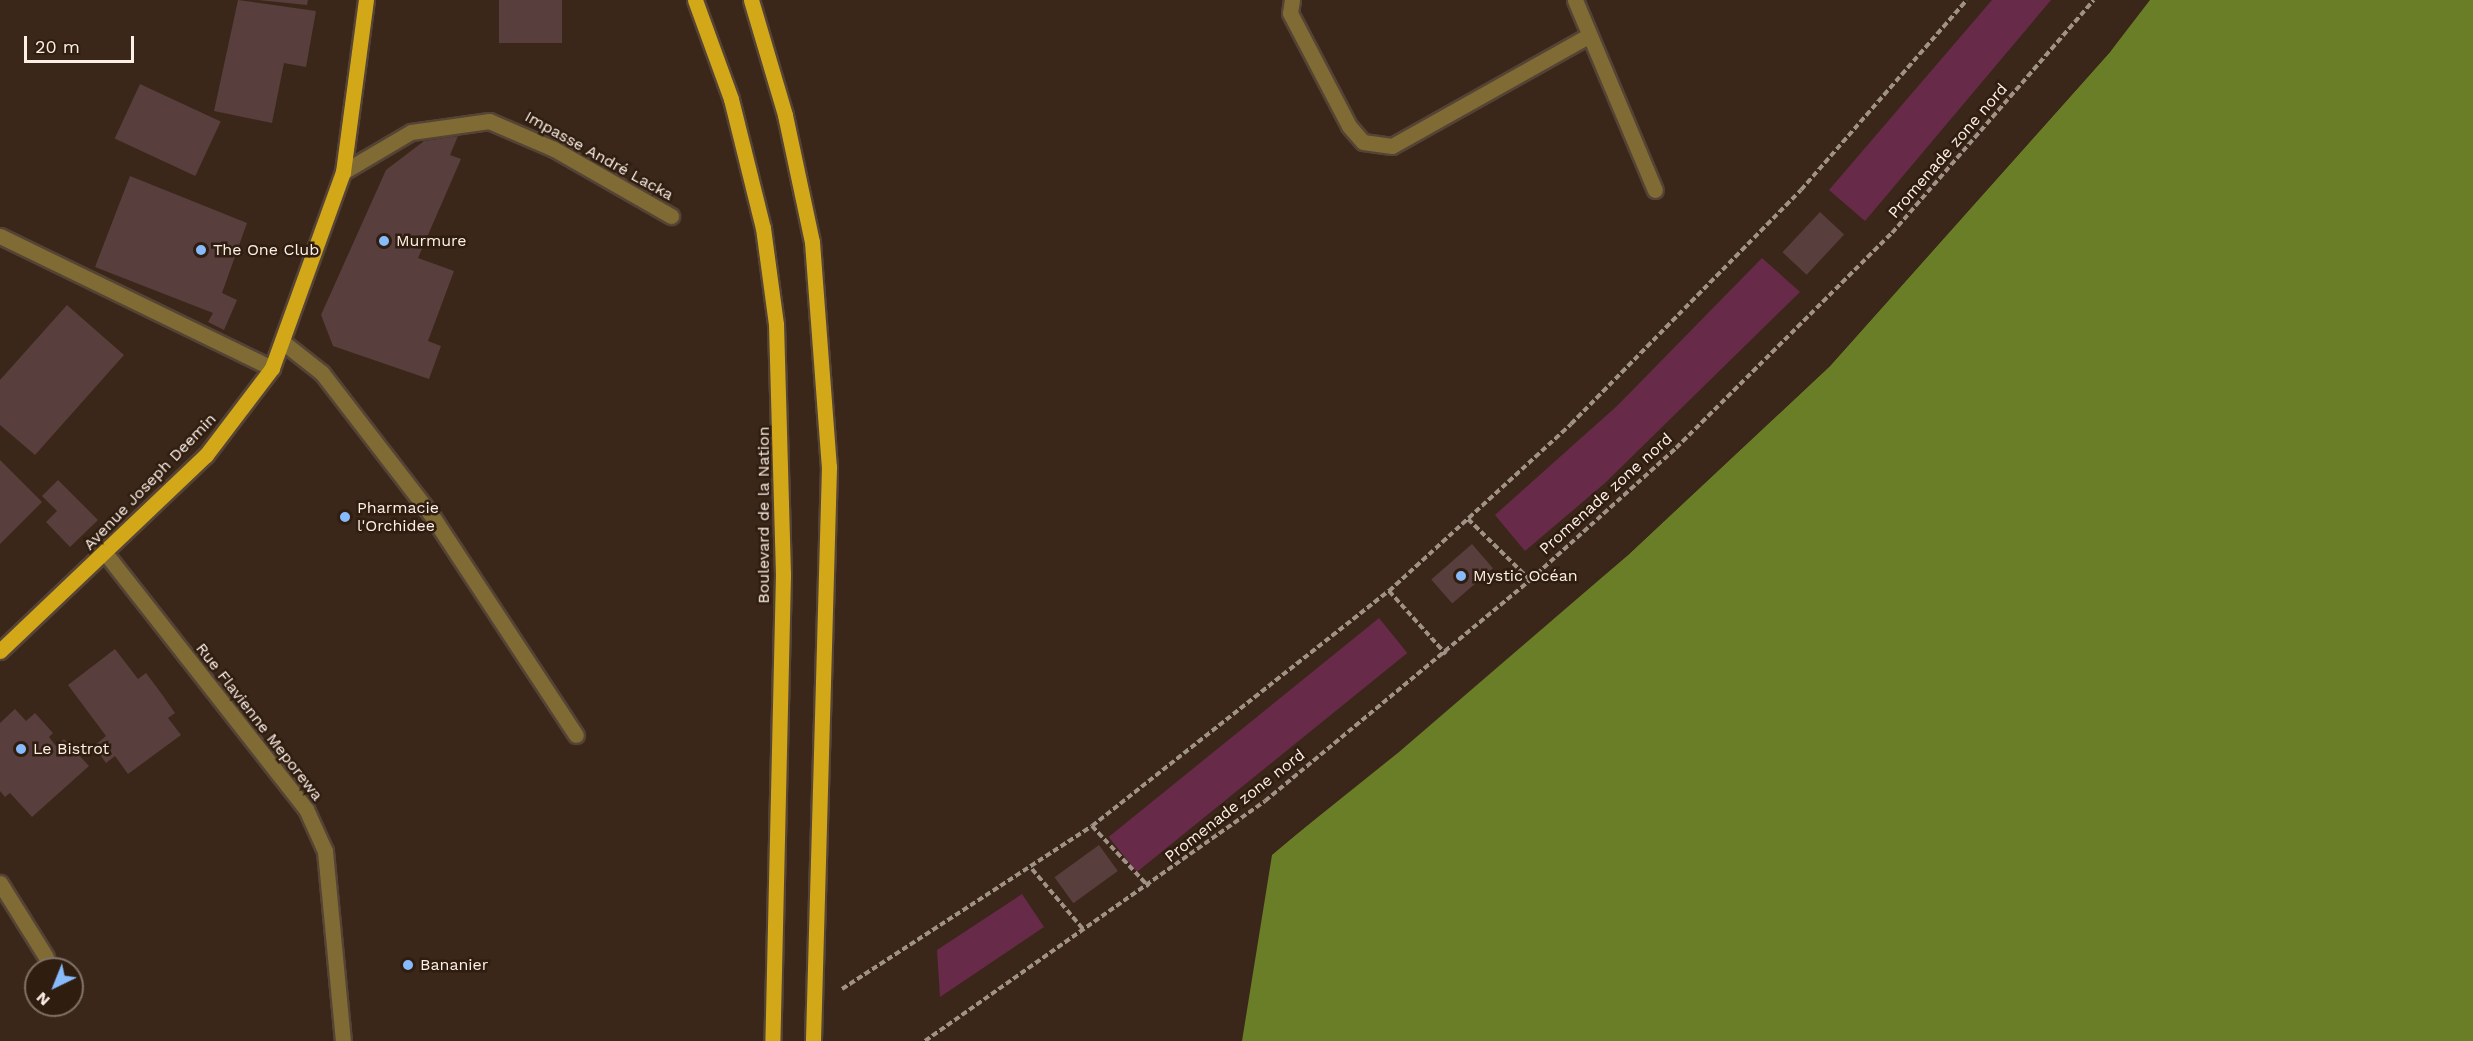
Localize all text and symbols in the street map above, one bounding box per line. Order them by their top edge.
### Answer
scale bar [27,24,136,62]
text: 20 m [35,36,80,57]
street label: Promenade zone nord [1884,80,2012,222]
street label: Impasse André Lacka [521,107,677,205]
place label: Murmure [396,231,467,251]
marker: Murmure [377,234,391,248]
place label: The One Club [213,240,319,260]
marker: The One Club [194,243,208,257]
street label: Avenue Joseph Deemin [80,409,220,555]
street label: Boulevard de la Nation [754,426,774,604]
street label: Promenade zone nord [1536,429,1676,559]
place label: Pharmacie l'Orchidee [357,498,439,536]
marker: Pharmacie l'Orchidee [338,510,352,524]
place label: Mystic Océan [1473,566,1578,586]
marker: Mystic Océan [1454,569,1468,583]
street label: Rue Flavienne Meporewa [191,639,327,805]
place label: Le Bistrot [33,739,109,759]
marker: Le Bistrot [14,742,28,756]
street label: Promenade zone nord [1161,745,1309,867]
place label: Bananier [420,955,488,975]
north arrow [24,957,84,1017]
marker: Bananier [401,958,415,972]
text: N [32,988,54,1010]

